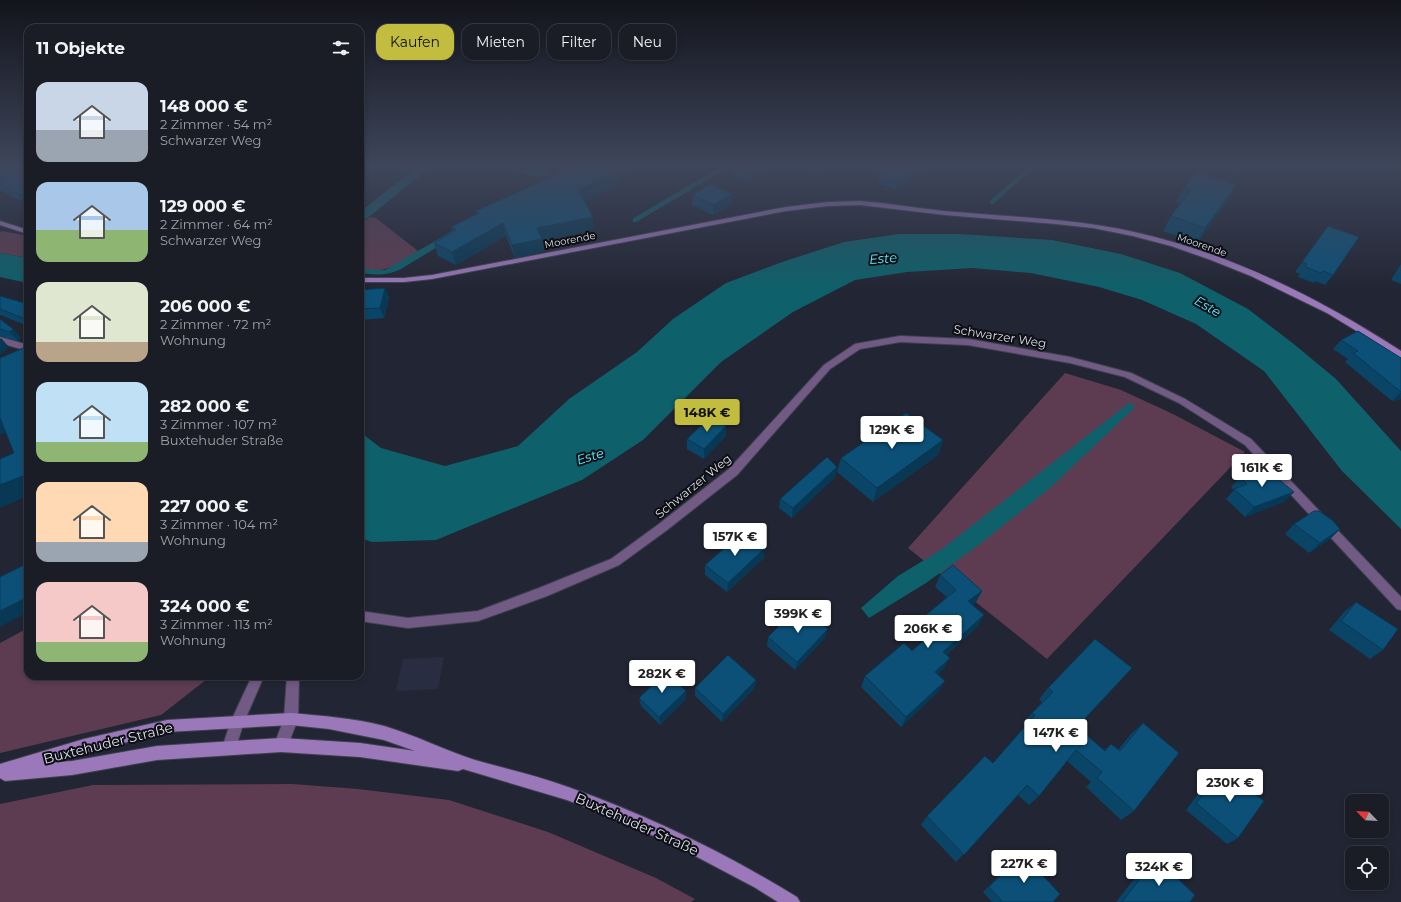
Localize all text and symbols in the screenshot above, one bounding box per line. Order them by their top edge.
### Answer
chip: Kaufen [376,24,454,60]
chip: Mieten [462,24,539,60]
chip: Filter [547,24,611,60]
chip: Neu [619,24,676,60]
icon: filters [330,37,352,59]
text: 11 Objekte [36,38,125,58]
text: 148 000 € [160,96,248,116]
icon: home [68,98,116,146]
text: 2 Zimmer · 54 m² [160,116,272,132]
text: Schwarzer Weg [160,132,261,148]
text: 129 000 € [160,196,246,216]
icon: home [68,198,116,246]
text: 2 Zimmer · 64 m² [160,216,273,232]
street label: Moorende [543,229,597,251]
street label: Moorende [1175,230,1229,260]
text: Schwarzer Weg [160,232,261,248]
water label: Este [869,249,898,267]
water label: Este [1192,292,1224,320]
text: 206 000 € [160,296,250,316]
icon: home [68,298,116,346]
text: 2 Zimmer · 72 m² [160,316,271,332]
street label: Schwarzer Weg [953,321,1047,351]
text: Wohnung [160,332,226,348]
text: 282 000 € [160,396,249,416]
icon: home [68,398,116,446]
pin: 148K € [674,399,740,433]
text: 148K € [684,404,730,420]
text: 3 Zimmer · 107 m² [160,416,277,432]
pin: 129K € [859,416,925,450]
text: 129K € [870,421,914,437]
text: Buxtehuder Straße [160,432,283,448]
water label: Este [574,444,606,468]
street label: Schwarzer Weg [652,451,734,521]
pin: 161K € [1229,454,1295,488]
text: 161K € [1241,459,1283,475]
text: 227 000 € [160,496,249,516]
icon: home [68,498,116,546]
text: 3 Zimmer · 104 m² [160,516,278,532]
pin: 157K € [702,523,768,557]
text: 157K € [713,528,757,544]
text: Wohnung [160,532,226,548]
text: 324 000 € [160,596,250,616]
icon: home [68,598,116,646]
pin: 399K € [765,600,831,634]
text: 399K € [774,605,822,621]
pin: 206K € [895,615,961,649]
text: 3 Zimmer · 113 m² [160,616,273,632]
text: 206K € [904,620,952,636]
text: Wohnung [160,632,226,648]
pin: 282K € [629,660,695,694]
text: 282K € [638,665,686,681]
street label: Buxtehuder Straße [41,718,175,768]
pin: 147K € [1023,719,1089,753]
text: 147K € [1033,724,1079,740]
pin: 230K € [1197,769,1263,803]
text: 230K € [1206,774,1254,790]
street label: Buxtehuder Straße [573,789,701,859]
north arrow [1345,794,1389,838]
map controls [1345,794,1389,890]
button: locate [1345,846,1389,890]
pin: 227K € [991,850,1057,884]
pin: 324K € [1126,853,1192,887]
text: 227K € [1000,855,1048,871]
text: 324K € [1135,858,1183,874]

